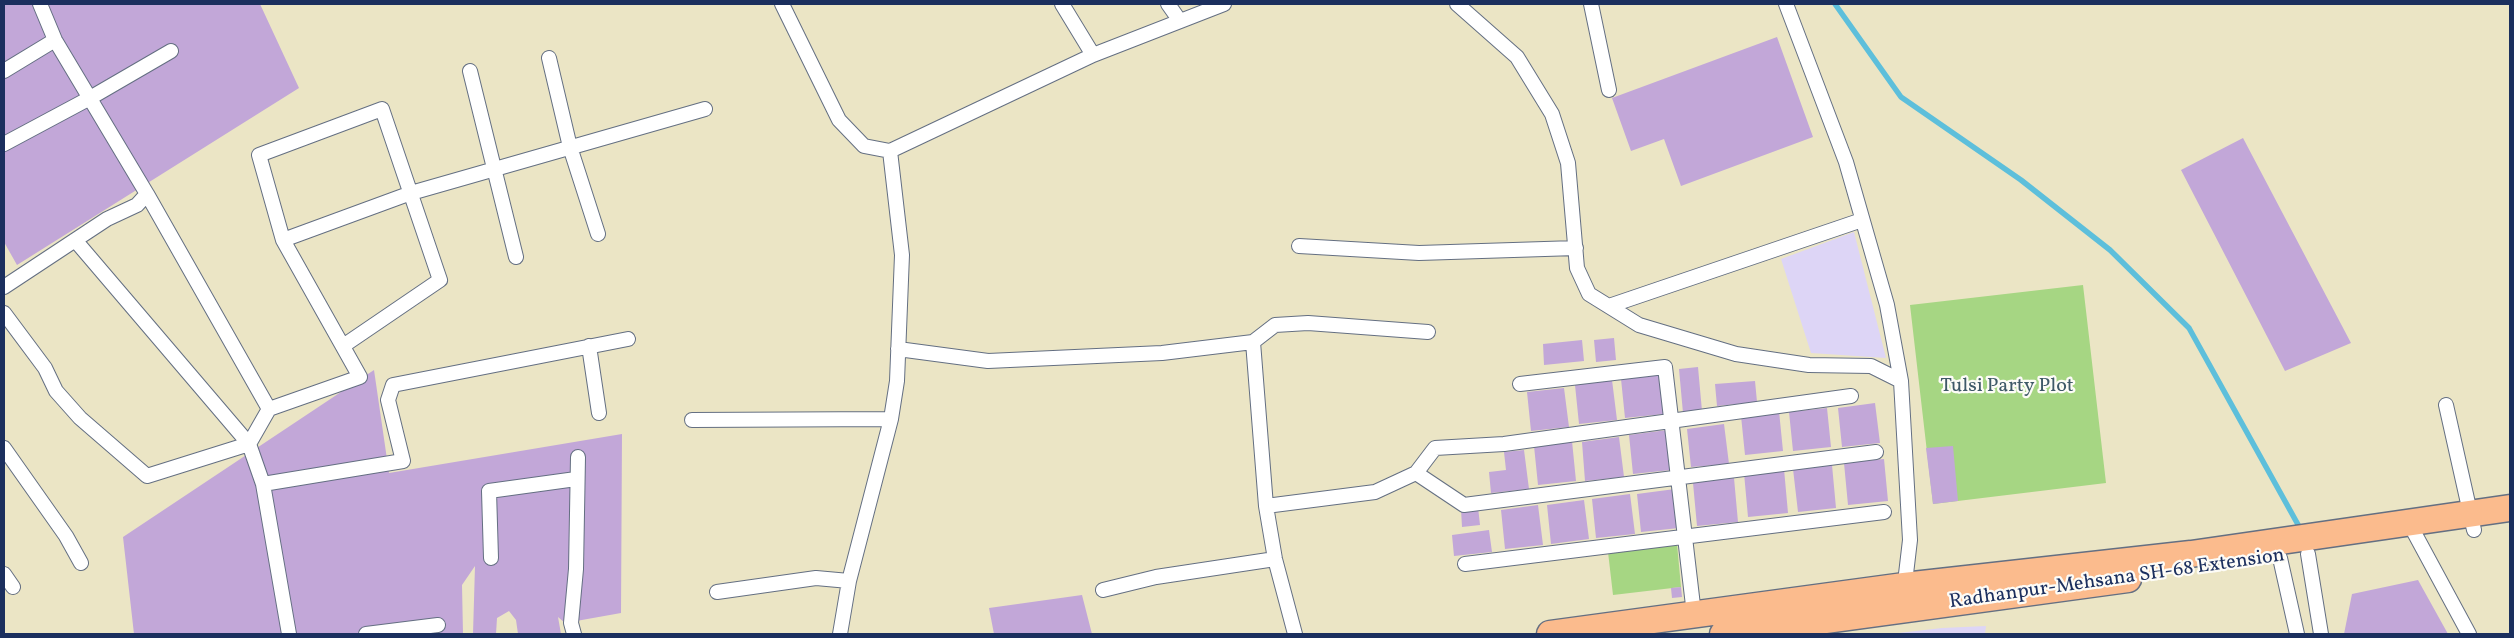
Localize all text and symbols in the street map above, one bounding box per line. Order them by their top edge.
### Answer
park label: Tulsi Party Plot [1940,375,2074,399]
street label: Radhanpur-Mehsana SH-68 Extension [1948,545,2286,615]

